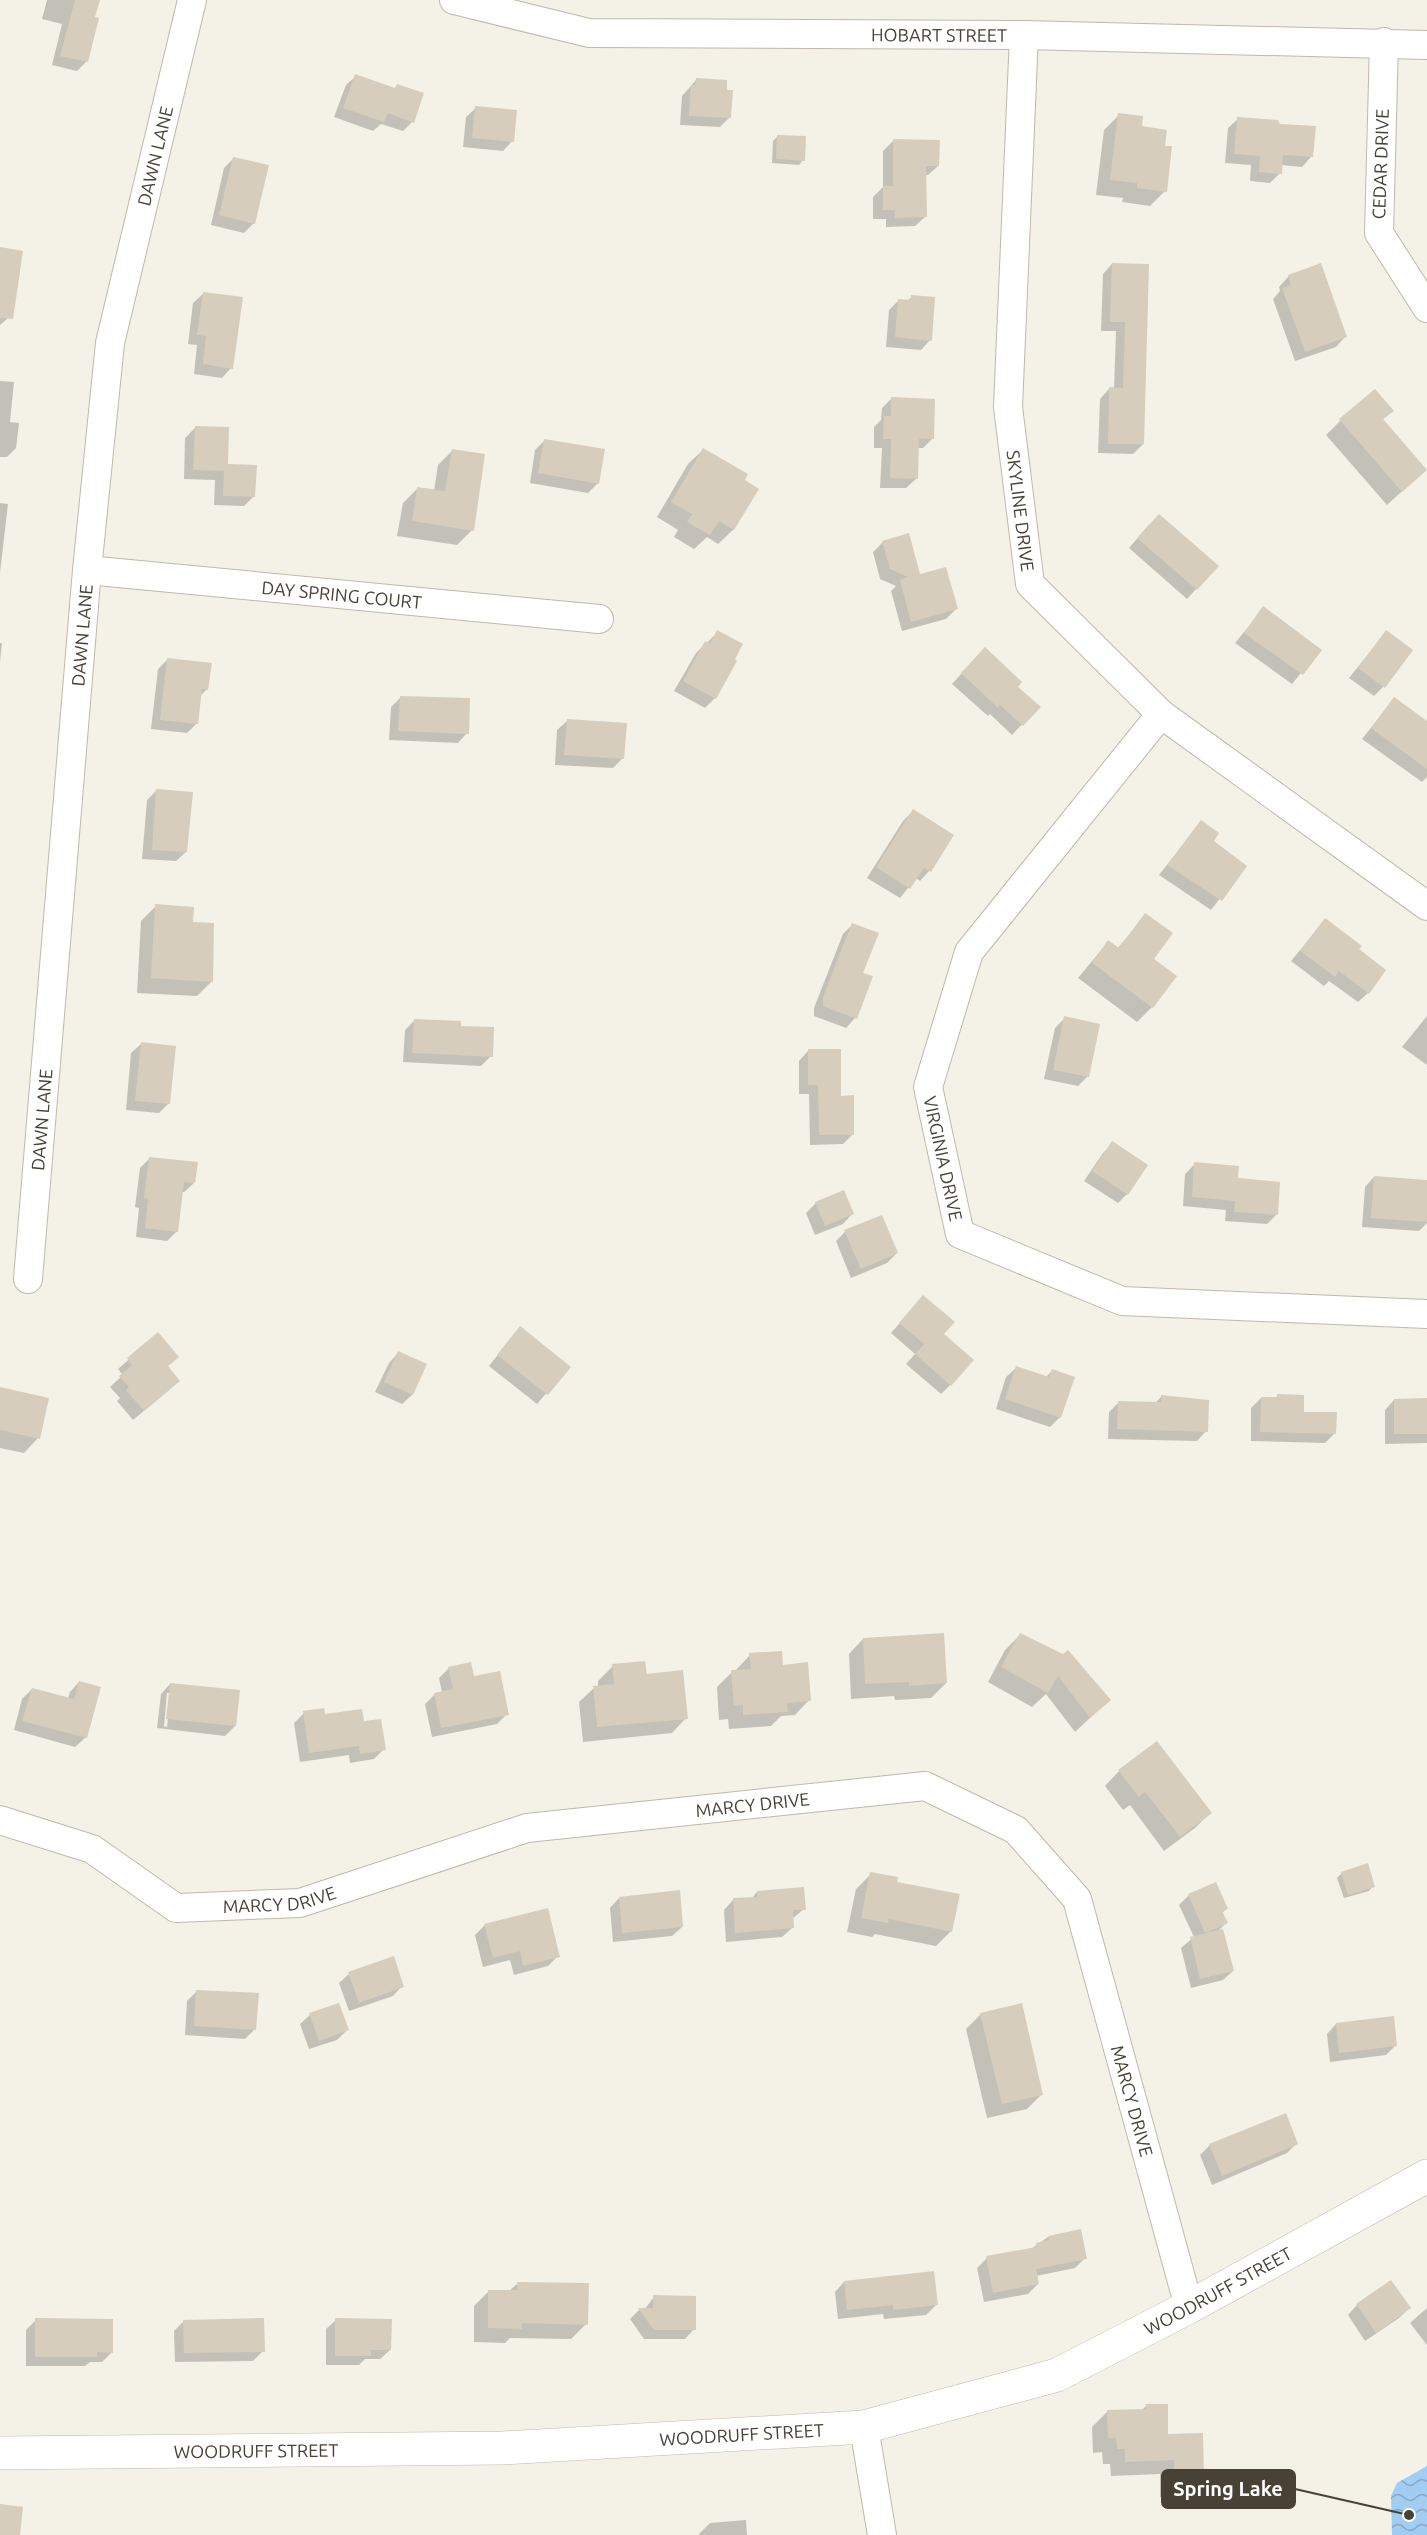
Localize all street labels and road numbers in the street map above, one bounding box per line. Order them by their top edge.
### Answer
street label: HOBART STREET [871,24,1007,45]
street label: DAWN LANE [133,104,176,208]
street label: CEDAR DRIVE [1368,108,1392,220]
street label: SKYLINE DRIVE [1003,449,1038,573]
street label: DAY SPRING COURT [261,577,423,612]
street label: DAWN LANE [67,584,96,687]
street label: DAWN LANE [27,1068,55,1171]
street label: VIRGINIA DRIVE [920,1094,967,1223]
street label: MARCY DRIVE [694,1788,810,1820]
street label: MARCY DRIVE [222,1882,338,1916]
street label: MARCY DRIVE [1108,2043,1157,2159]
street label: WOODRUFF STREET [1141,2243,1295,2339]
street label: WOODRUFF STREET [659,2419,824,2449]
street label: WOODRUFF STREET [174,2440,338,2461]

